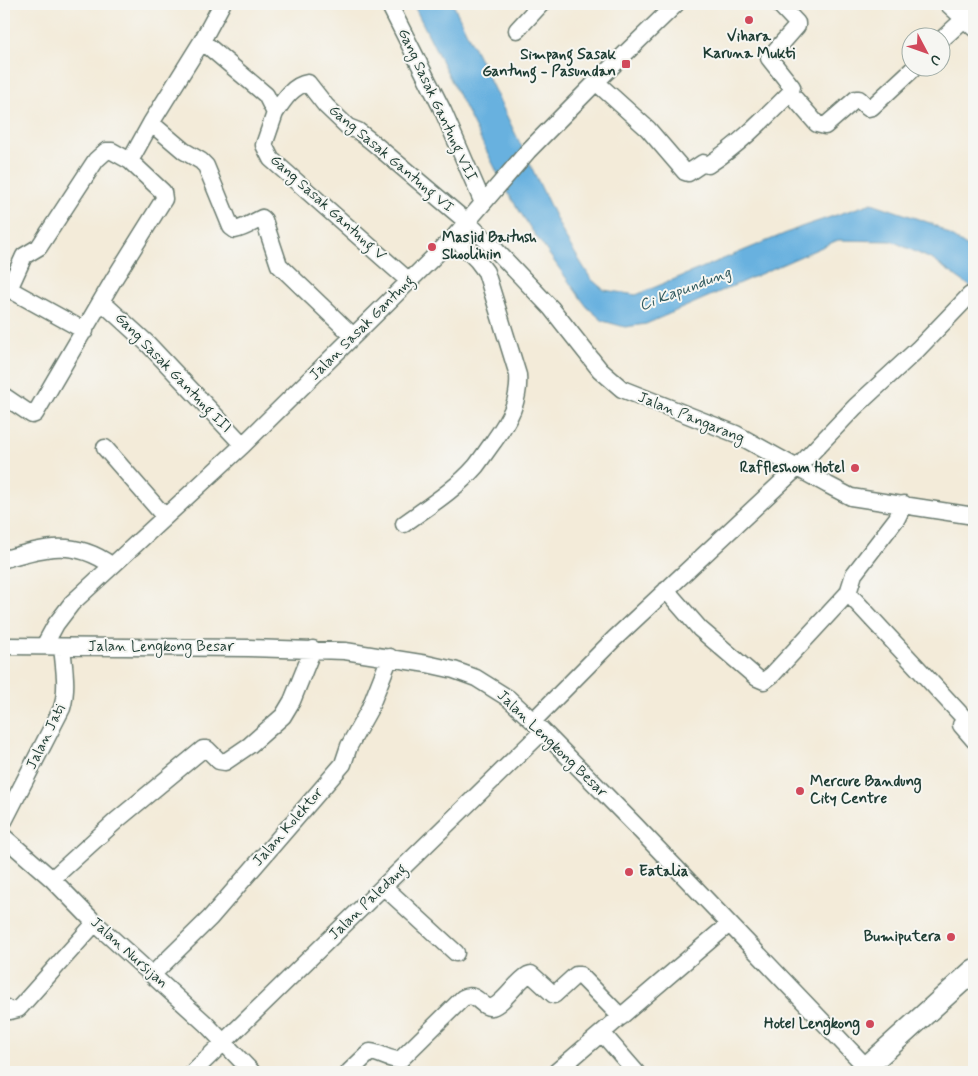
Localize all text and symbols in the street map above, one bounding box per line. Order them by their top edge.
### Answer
marker: Vihara Karuna Mukti [743,14,755,26]
street label: Gang Sasak Gantung VII [392,25,481,185]
place label: Vihara Karuna Mukti [703,27,795,64]
north arrow [900,28,950,78]
place label: Simpang Sasak Gantung - Pasundan [482,45,617,84]
text: U [925,51,945,69]
marker: Simpang Sasak Gantung - Pasundan [620,58,632,70]
street label: Gang Sasak Gantung VI [326,102,456,216]
street label: Gang Sasak Gantung V [267,152,389,264]
place label: Masjid Baitush Shoolihiin [442,228,537,265]
marker: Masjid Baitush Shoolihiin [426,241,438,253]
water label: Ci Kapundung [636,262,735,316]
street label: Jalan Sasak Gantung [305,271,420,386]
street label: Gang Sasak Gantung III [110,309,236,438]
street label: Jalan Pangarang [634,387,747,449]
place label: Raffleshom Hotel [740,458,845,478]
marker: Raffleshom Hotel [849,462,861,474]
street label: Jalan Lengkong Besar [88,637,234,658]
street label: Jalan Lengkong Besar [492,686,612,803]
street label: Jalan Jati [22,701,70,773]
place label: Mercure Bandung City Centre [810,772,922,809]
street label: Jalan Kolektor [248,783,328,871]
marker: Mercure Bandung City Centre [794,785,806,797]
street label: Jalan Paledang [324,859,412,945]
place label: Eatalia [639,862,689,882]
marker: Eatalia [623,866,635,878]
street label: Jalan Nursijan [86,913,172,993]
place label: Bumiputera [864,927,941,947]
marker: Bumiputera [945,931,957,943]
place label: Hotel Lengkong [764,1014,860,1036]
marker: Hotel Lengkong [864,1018,876,1030]

